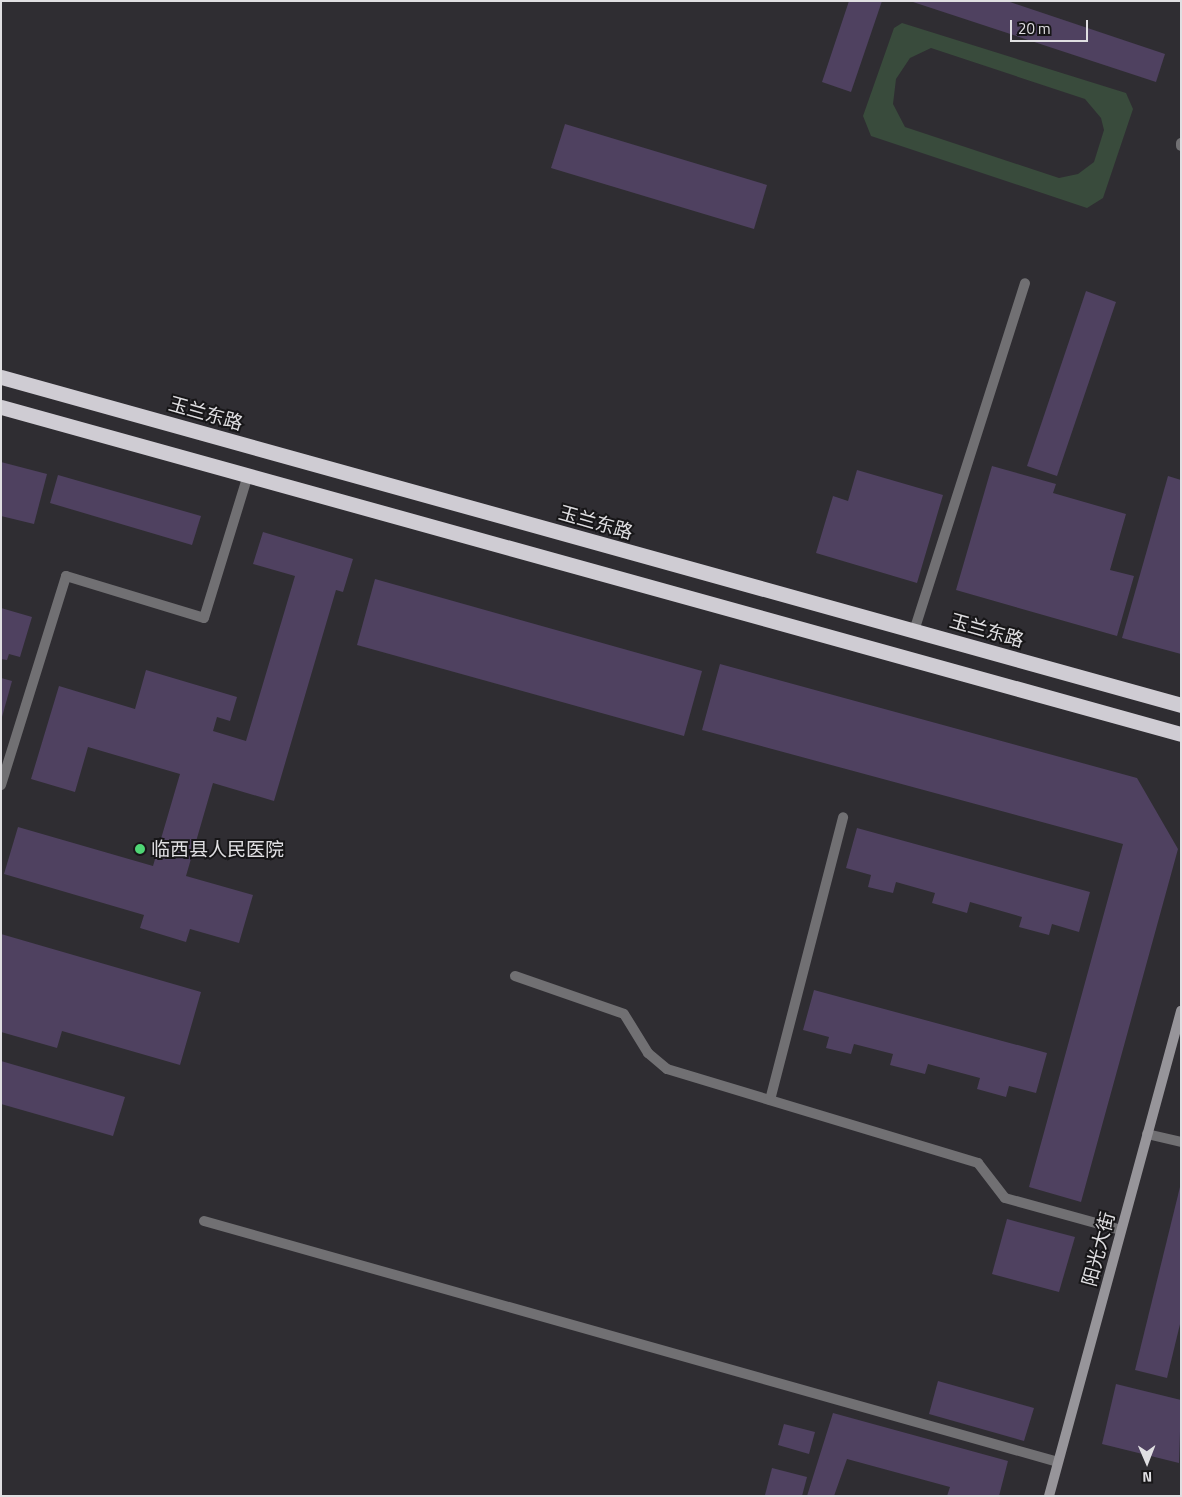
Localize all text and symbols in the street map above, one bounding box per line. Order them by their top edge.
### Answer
scale bar [1012,10,1090,42]
text: 20 m [1018,17,1051,40]
street label: 玉兰东路 [166,392,246,434]
street label: 玉兰东路 [556,501,636,543]
street label: 玉兰东路 [947,609,1027,651]
place label: 临西县人民医院 [151,838,284,860]
marker: 临西县人民医院 [133,842,147,856]
street label: 阳光大街 [1077,1209,1119,1289]
north arrow [1122,1437,1172,1487]
text: N [1142,1467,1152,1488]

